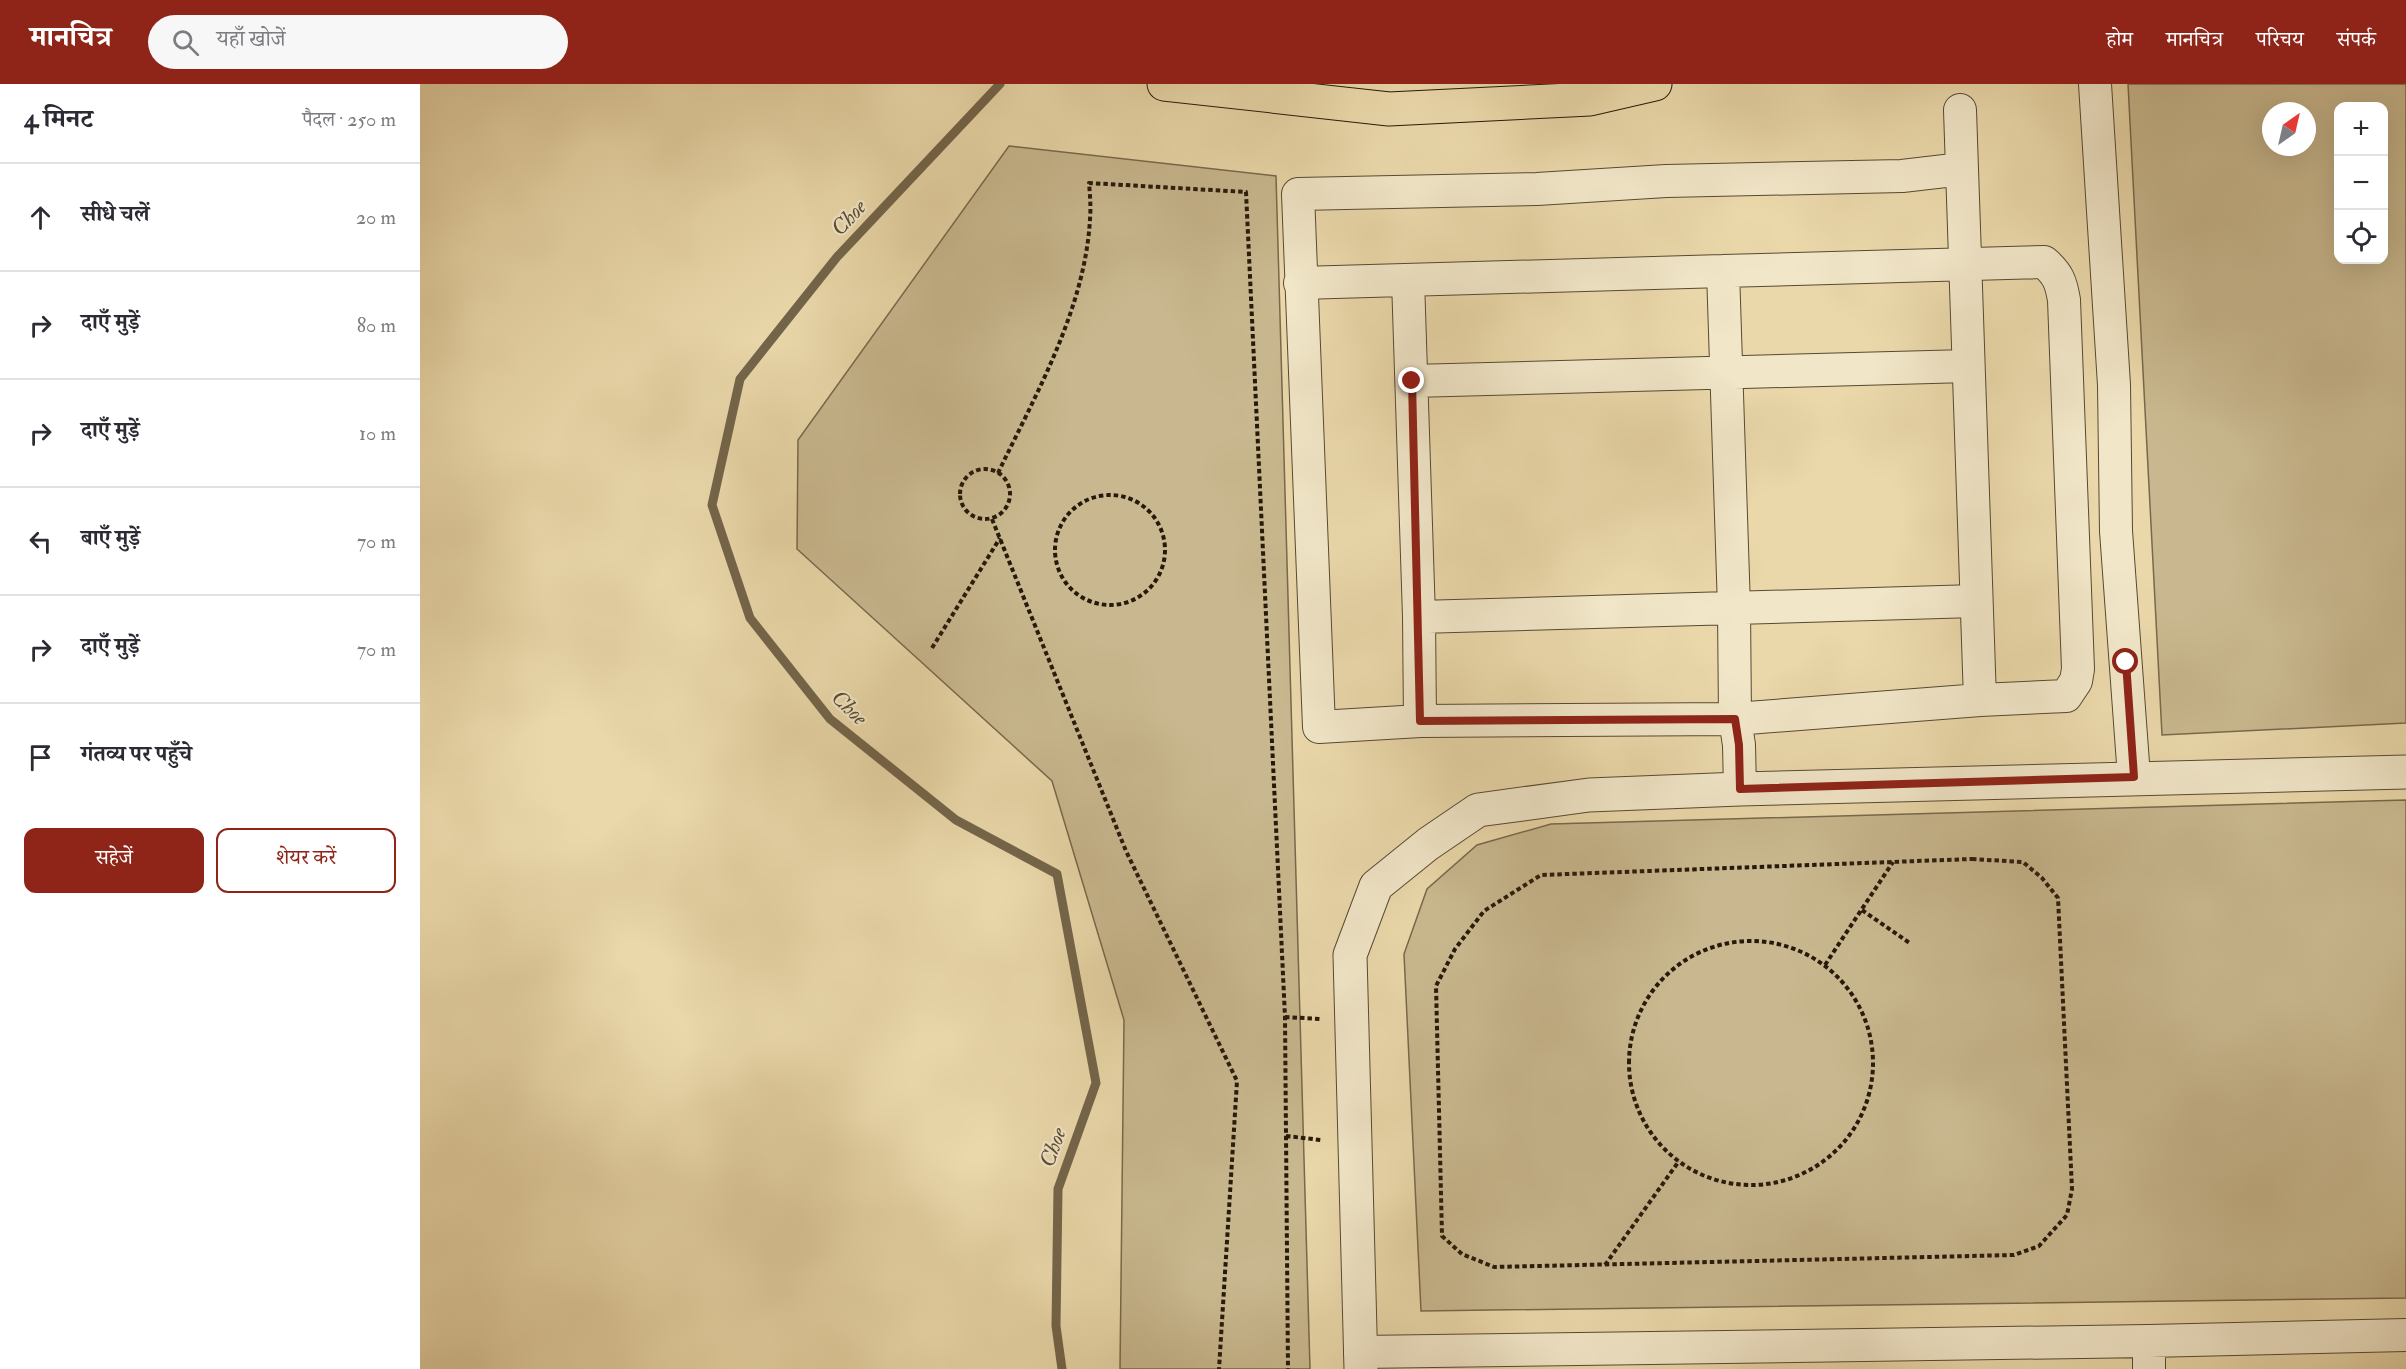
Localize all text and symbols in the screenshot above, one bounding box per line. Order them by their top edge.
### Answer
search box [148,15,568,69]
text: मानचित्र [30,20,112,55]
text: यहाँ खोजें [217,25,286,53]
icon: search [169,26,202,59]
text: होम [2106,26,2133,53]
text: मानचित्र [2166,26,2223,53]
text: परिचय [2256,26,2304,53]
text: संपर्क [2337,26,2376,53]
north arrow [2262,102,2316,156]
map controls [2334,102,2388,264]
button: + [2334,102,2388,156]
text: 4 मिनट [24,103,93,135]
text: पैदल · 250 m [302,107,396,132]
button: − [2334,156,2388,210]
water label: Choe [825,193,873,242]
text: सीधे चलें [81,200,149,228]
icon: ahead [24,201,57,234]
text: 20 m [356,205,396,230]
button: locate [2334,210,2388,264]
text: दाएँ मुड़ें [81,308,140,336]
icon: right [24,309,57,342]
text: 80 m [357,313,396,338]
route end [1398,367,1424,393]
text: दाएँ मुड़ें [81,416,140,444]
icon: right [24,417,57,450]
text: 10 m [359,421,396,446]
text: बाएँ मुड़ें [81,524,140,552]
icon: left [24,525,57,558]
text: 70 m [357,529,396,554]
text: दाएँ मुड़ें [81,632,140,660]
icon: right [24,633,57,666]
text: 70 m [357,637,396,662]
route start [2112,648,2138,674]
water label: Choe [825,684,874,732]
text: गंतव्य पर पहुँचे [81,740,192,768]
icon: arrive [24,741,57,774]
button: सहेजें [24,828,204,893]
button: शेयर करें [216,828,396,893]
water label: Choe [1033,1123,1073,1171]

